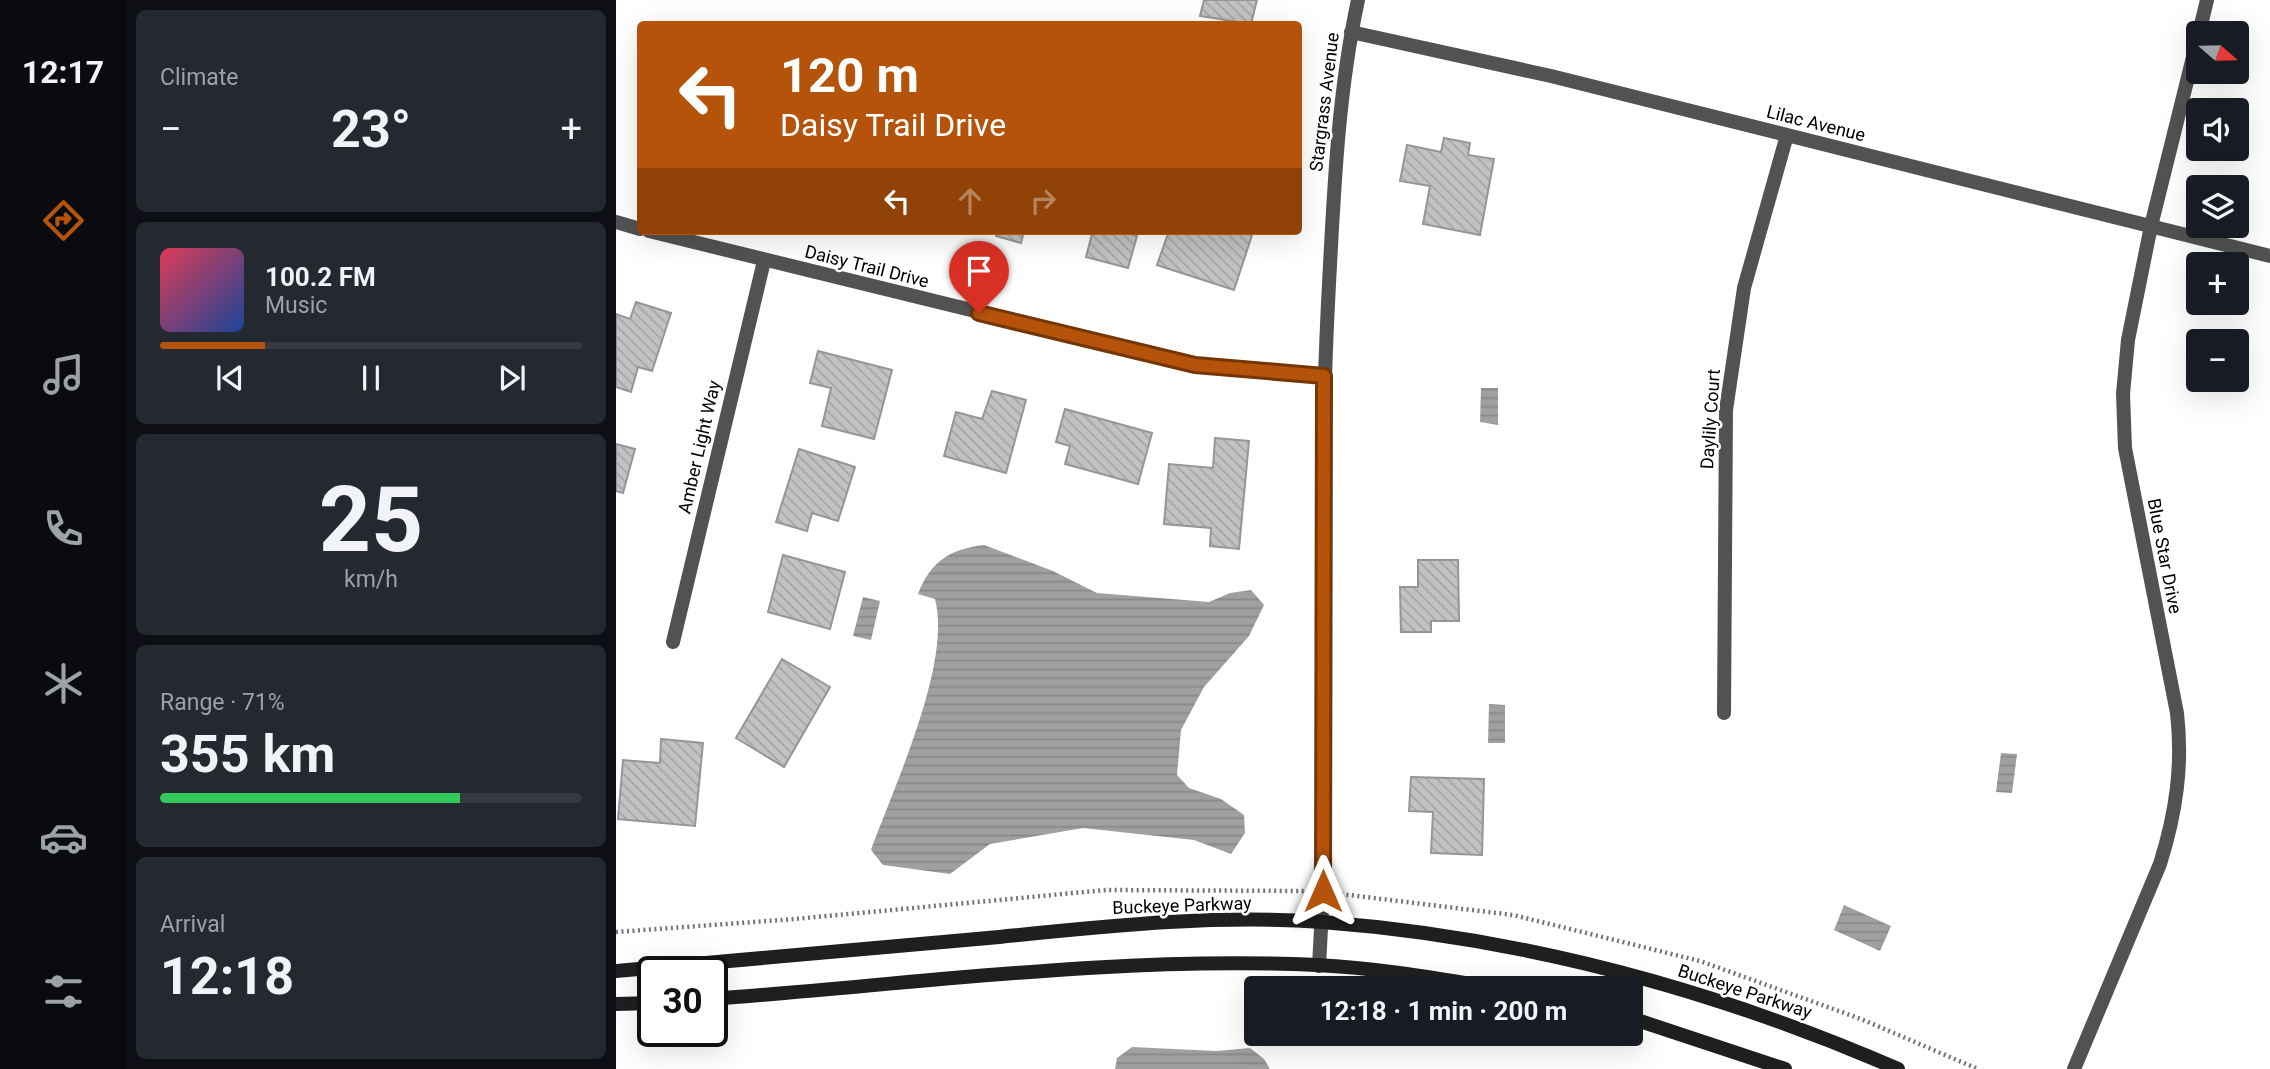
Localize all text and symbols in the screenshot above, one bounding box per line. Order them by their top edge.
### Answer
north arrow [2186,21,2249,84]
map controls [2186,21,2249,392]
street label: Stargrass Avenue [1305,31,1343,173]
text: 120 m [780,47,919,104]
icon: left [665,49,756,140]
text: 12:17 [22,53,104,91]
text: Climate [160,64,239,91]
button: sound [2186,98,2249,161]
text: 23° [331,99,411,160]
street label: Lilac Avenue [1764,101,1868,145]
text: Daisy Trail Drive [780,106,1006,144]
text: − [160,107,182,151]
text: + [560,107,582,151]
button: layers [2186,175,2249,238]
icon: left [878,182,916,220]
icon: ahead [951,182,989,220]
icon: right [1024,182,1062,220]
icon: directions [39,196,88,245]
street label: Daisy Trail Drive [803,240,931,292]
pin [949,241,1009,313]
icon: arrive [960,252,998,290]
button: + [2186,252,2249,315]
text: 100.2 FM [265,262,376,292]
text: Music [265,292,327,319]
button: − [2186,329,2249,392]
icon: music [39,350,88,399]
icon: previous [211,359,249,397]
icon: pause [352,359,390,397]
icon: next [493,359,531,397]
street label: Daylily Court [1696,368,1724,470]
street label: Amber Light Way [673,378,725,516]
text: 25 [319,467,423,573]
street label: Blue Star Drive [2144,497,2186,615]
icon: phone [39,504,88,553]
text: km/h [344,566,398,593]
icon: climate [39,659,88,708]
text: Range · 71% [160,689,285,716]
text: 355 km [160,724,335,785]
icon: car [39,813,88,862]
position arrow [1286,854,1360,928]
street label: Buckeye Parkway [1112,892,1252,918]
text: Arrival [160,911,225,938]
text: 12:18 [160,946,294,1007]
speed limit sign: 30 [637,956,728,1047]
street label: Buckeye Parkway [1676,959,1815,1023]
icon: filters [39,967,88,1016]
text: 12:18 · 1 min · 200 m [1320,996,1567,1026]

